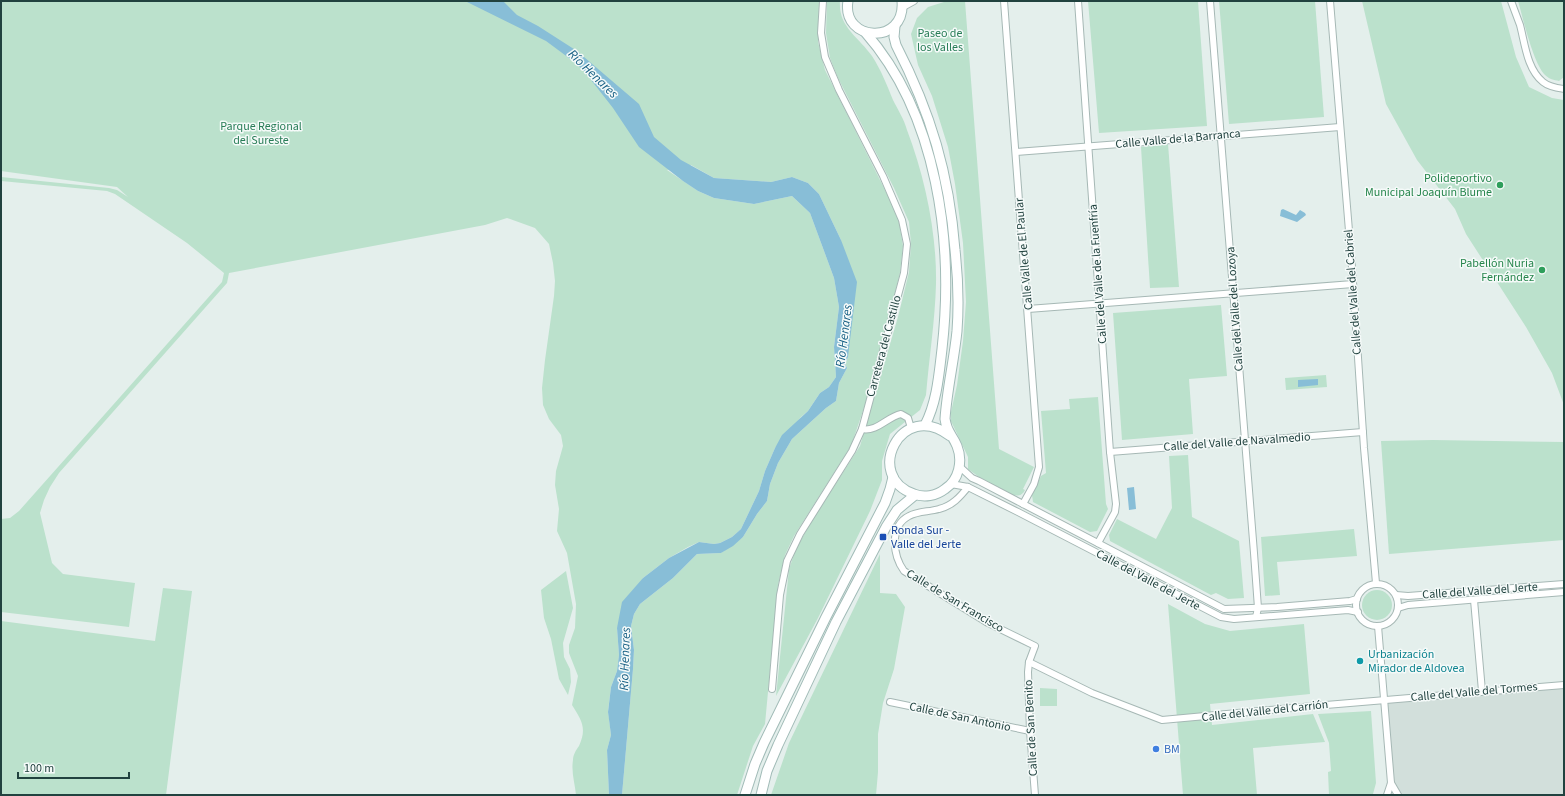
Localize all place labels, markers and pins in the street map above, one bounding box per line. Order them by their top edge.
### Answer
place label: Polideportivo Municipal Joaquín Blume [1365,170,1492,201]
marker: Polideportivo Municipal Joaquín Blume [1495,180,1505,190]
place label: Pabellón Nuria Fernández [1460,255,1534,286]
marker: Pabellón Nuria Fernández [1537,265,1547,275]
place label: Ronda Sur - Valle del Jerte [891,522,961,553]
marker: Ronda Sur - Valle del Jerte [878,532,888,542]
place label: Urbanización Mirador de Aldovea [1368,646,1464,677]
marker: Urbanización Mirador de Aldovea [1355,656,1365,666]
place label: BM [1164,741,1180,758]
marker: BM [1151,744,1161,754]

